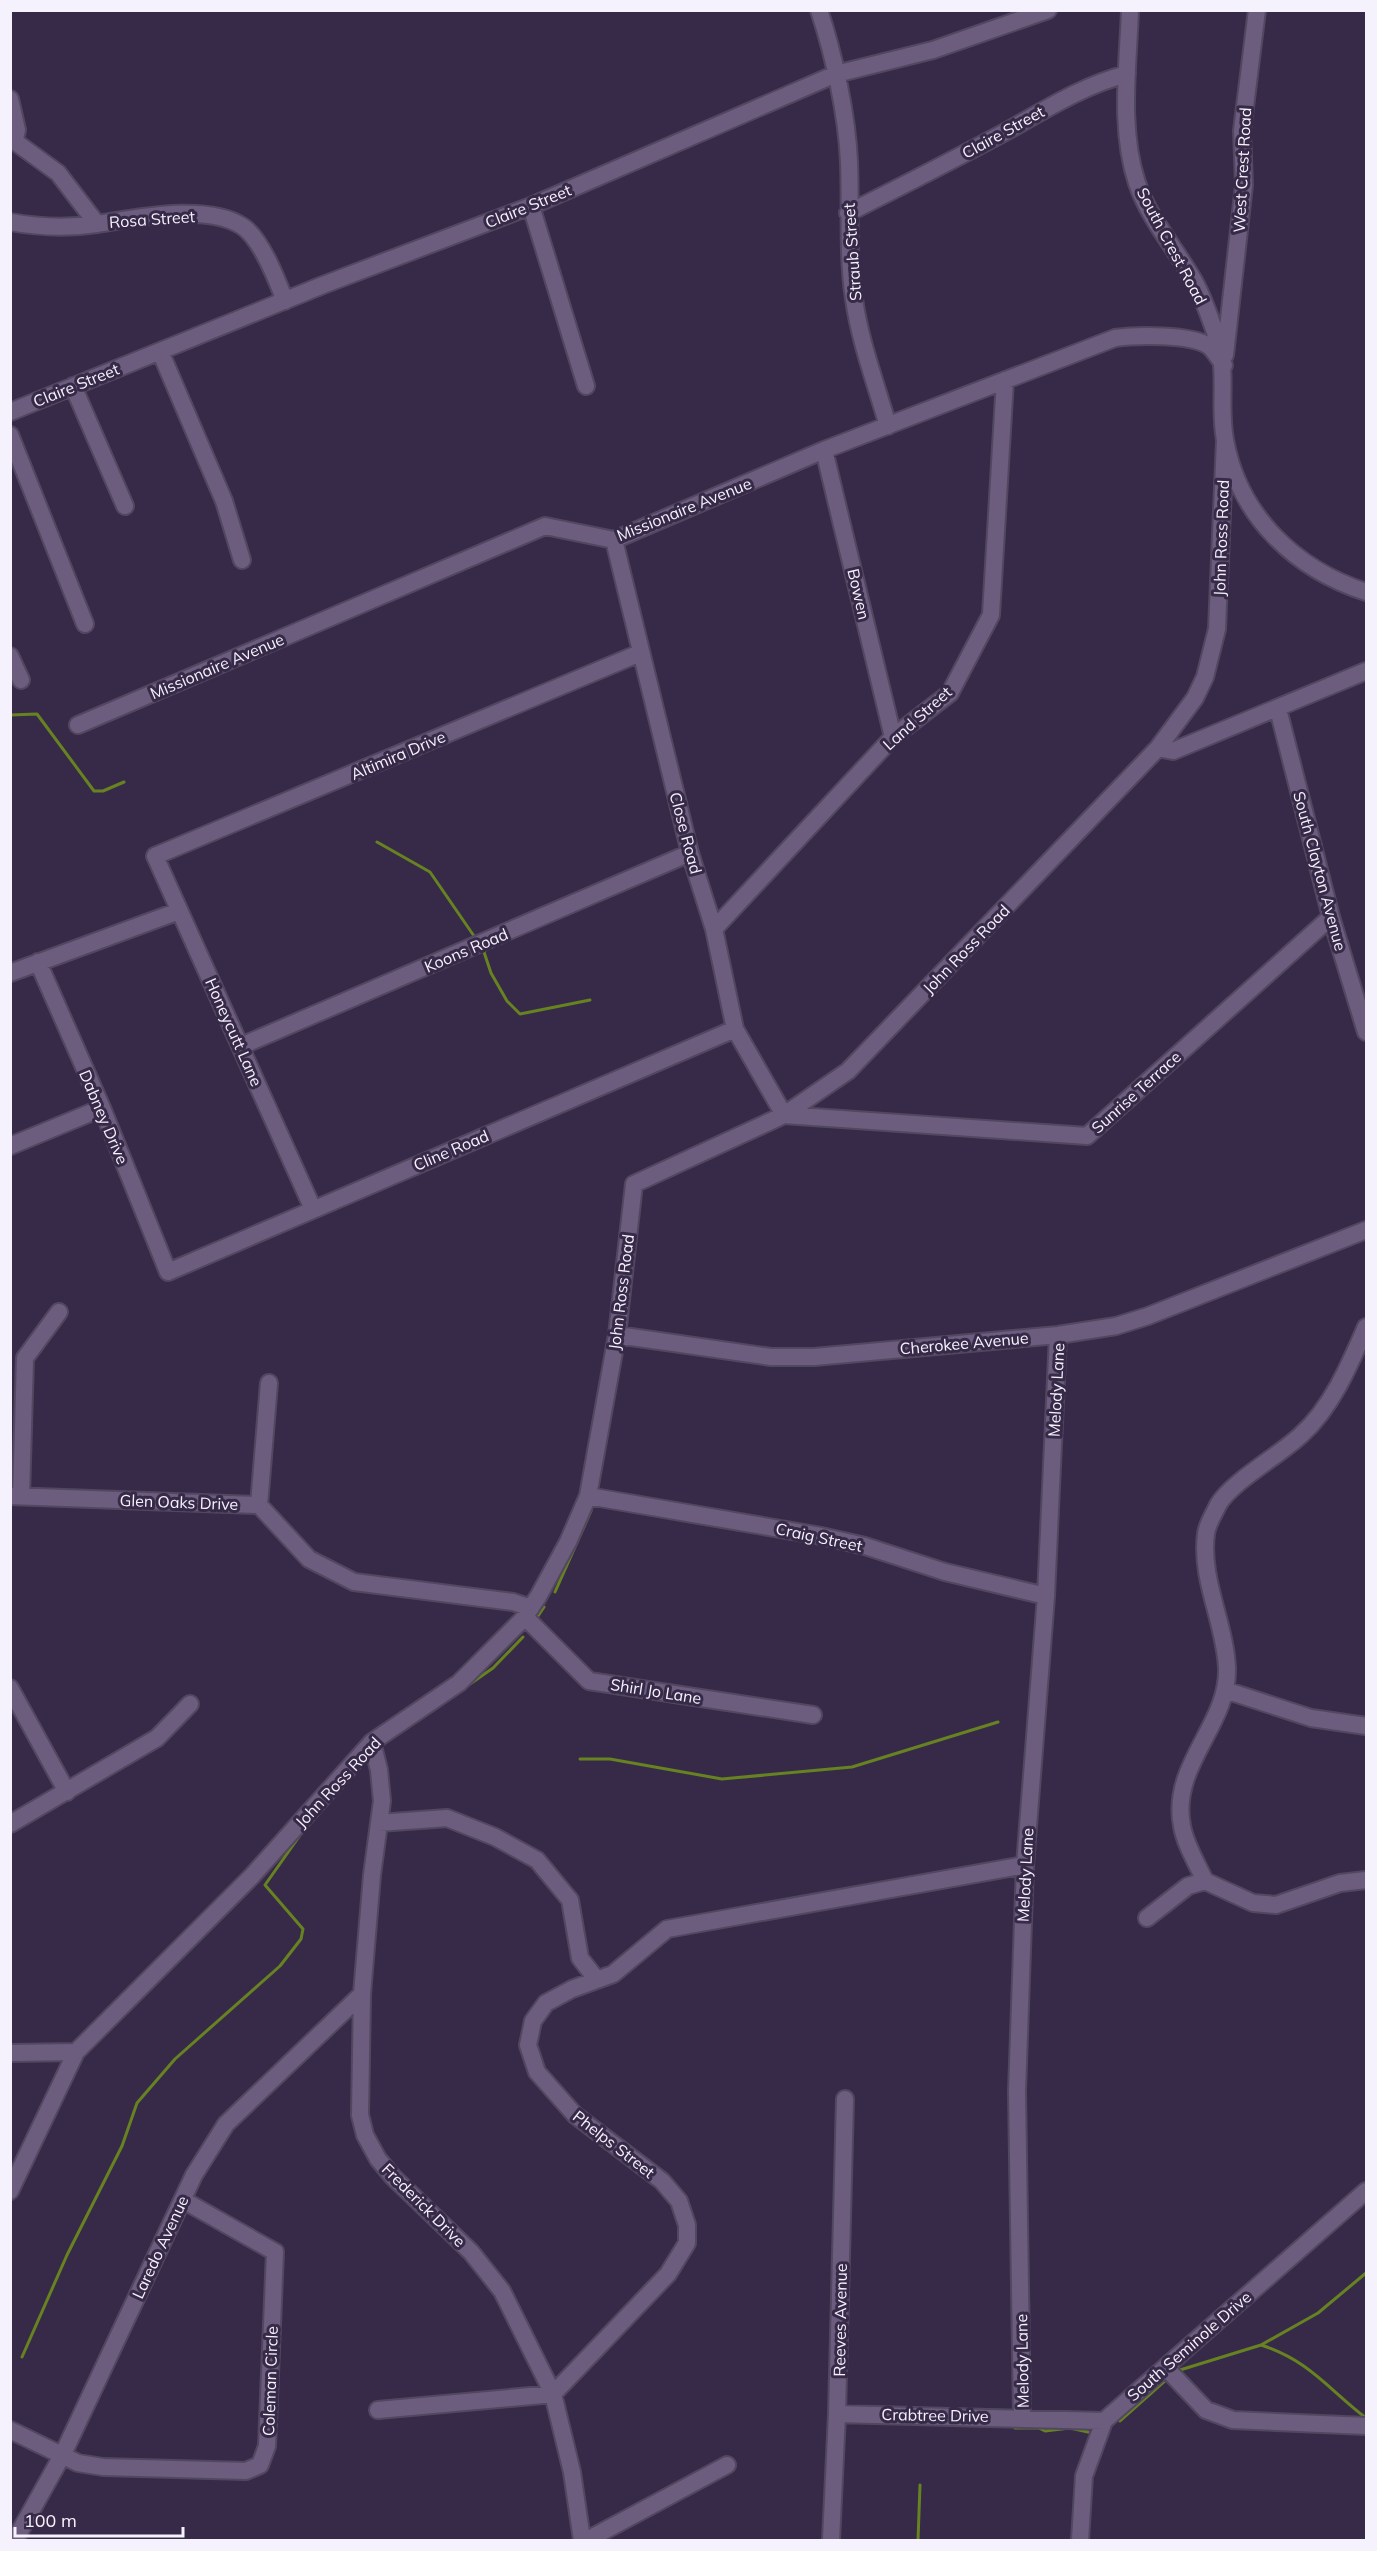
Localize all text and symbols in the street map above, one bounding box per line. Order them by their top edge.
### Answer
street label: Claire Street [958,101,1048,163]
street label: West Crest Road [1229,107,1255,233]
street label: Claire Street [482,180,574,232]
street label: South Crest Road [1133,184,1211,308]
street label: Straub Street [839,202,865,302]
street label: Rosa Street [108,206,196,232]
street label: Claire Street [30,359,122,411]
street label: Missionaire Avenue [614,473,754,545]
street label: John Ross Road [1209,479,1233,597]
street label: Bowen [843,567,875,621]
street label: Missionaire Avenue [147,629,287,703]
street label: Land Street [878,682,956,754]
street label: Altimira Drive [348,726,448,784]
street label: South Clayton Avenue [1289,789,1351,953]
street label: Close Road [665,790,707,876]
street label: John Ross Road [918,900,1014,998]
street label: Koons Road [421,923,511,977]
street label: Honeycutt Lane [201,975,267,1089]
street label: Sunrise Terrace [1087,1047,1185,1137]
street label: Dabney Drive [75,1067,133,1167]
street label: Cline Road [410,1125,492,1175]
street label: John Ross Road [604,1233,638,1351]
street label: Cherokee Avenue [899,1327,1029,1359]
street label: Melody Lane [1044,1343,1068,1437]
street label: Glen Oaks Drive [119,1490,239,1514]
street label: Craig Street [774,1518,865,1556]
street label: Shirl Jo Lane [609,1674,703,1708]
street label: John Ross Road [291,1733,385,1831]
street label: Melody Lane [1013,1828,1037,1922]
street label: Phelps Street [569,2106,659,2182]
street label: Frederick Drive [378,2159,470,2251]
street label: Laredo Avenue [127,2192,193,2302]
street label: Reeves Avenue [829,2263,851,2377]
street label: South Seminole Drive [1123,2287,1255,2405]
street label: Melody Lane [1011,2314,1033,2408]
street label: Coleman Circle [258,2326,282,2436]
street label: Crabtree Drive [881,2404,989,2426]
scale bar [15,2500,183,2538]
text: 100 m [24,2509,77,2532]

